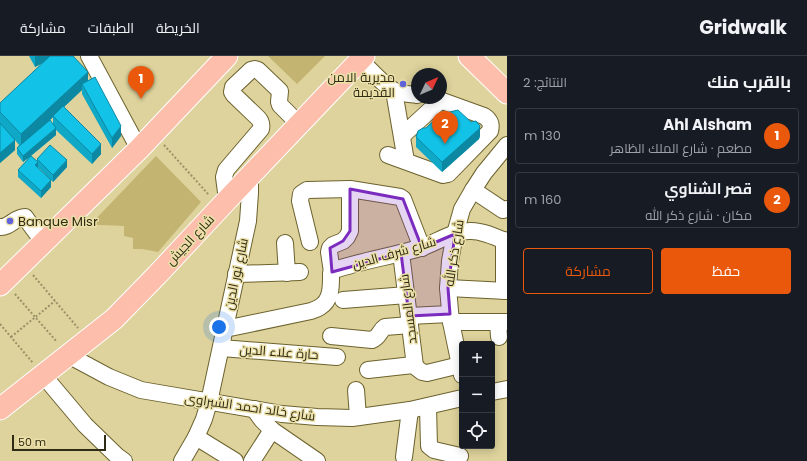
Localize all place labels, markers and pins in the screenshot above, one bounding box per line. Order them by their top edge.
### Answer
pin: 1 [128,66,154,99]
place label: مديرية الامن القديمة [328,68,395,102]
marker: مديرية الامن القديمة [398,79,408,89]
pin: 2 [432,111,458,144]
place label: Banque Misr [18,212,98,231]
marker: Banque Misr [5,216,15,226]

